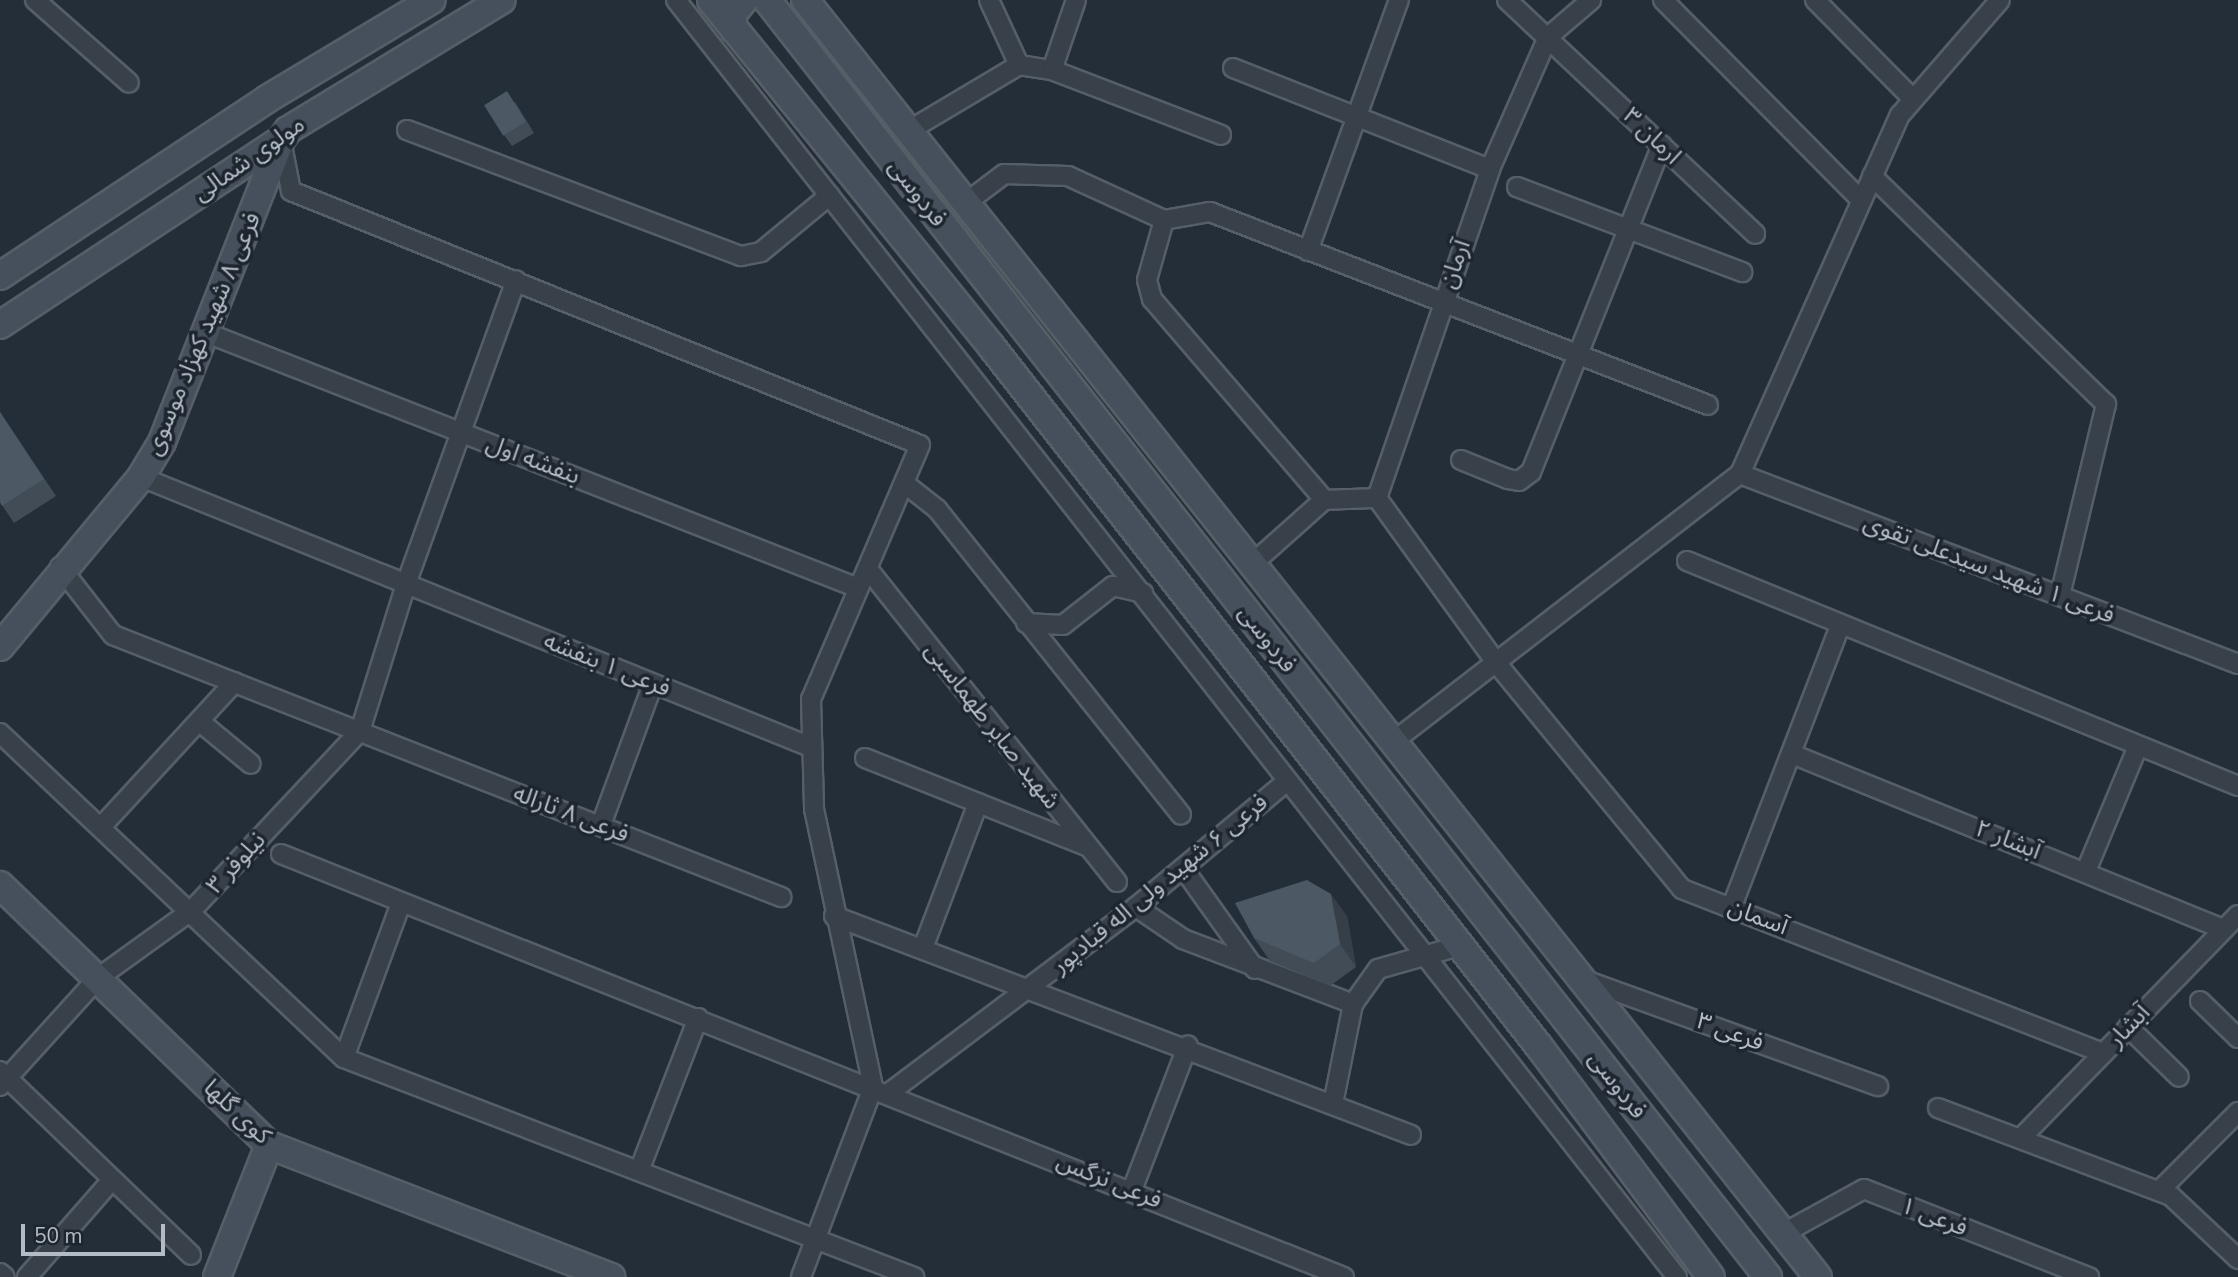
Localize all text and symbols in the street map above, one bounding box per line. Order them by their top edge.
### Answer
street label: ارمان ۳ [1617,102,1687,170]
street label: مولوی شمالی [188,110,310,208]
street label: فردوسی [882,153,952,233]
street label: فرعی ۸ شهید کهزاد موسوی [139,208,267,460]
street label: آرمان [1433,236,1477,292]
street label: بنفشه اول [482,429,584,491]
street label: فرعی ۱ شهید سیدعلی تقوی [1859,508,2119,630]
street label: فردوسی [1232,599,1302,679]
street label: فرعی ۱ بنفشه [539,627,675,703]
street label: شهید صابر طهماسبی [918,637,1066,815]
street label: فرعی ۸ ثاراله [509,779,633,849]
street label: فرعی ۶ شهید ولی اله قبادپور [1046,788,1274,980]
street label: آبشار ۲ [1971,814,2045,866]
street label: نیلوفر ۳ [200,826,272,900]
street label: آسمان [1724,892,1792,942]
street label: آبشار [2102,999,2156,1053]
street label: فرعی ۳ [1693,1007,1767,1057]
street label: فردوسی [1582,1045,1652,1125]
street label: کوی گلها [197,1074,277,1150]
street label: فرعی نرگس [1052,1147,1166,1215]
street label: فرعی ۱ [1897,1191,1971,1243]
scale bar [24,1210,168,1254]
text: 50 m [34,1222,83,1250]

